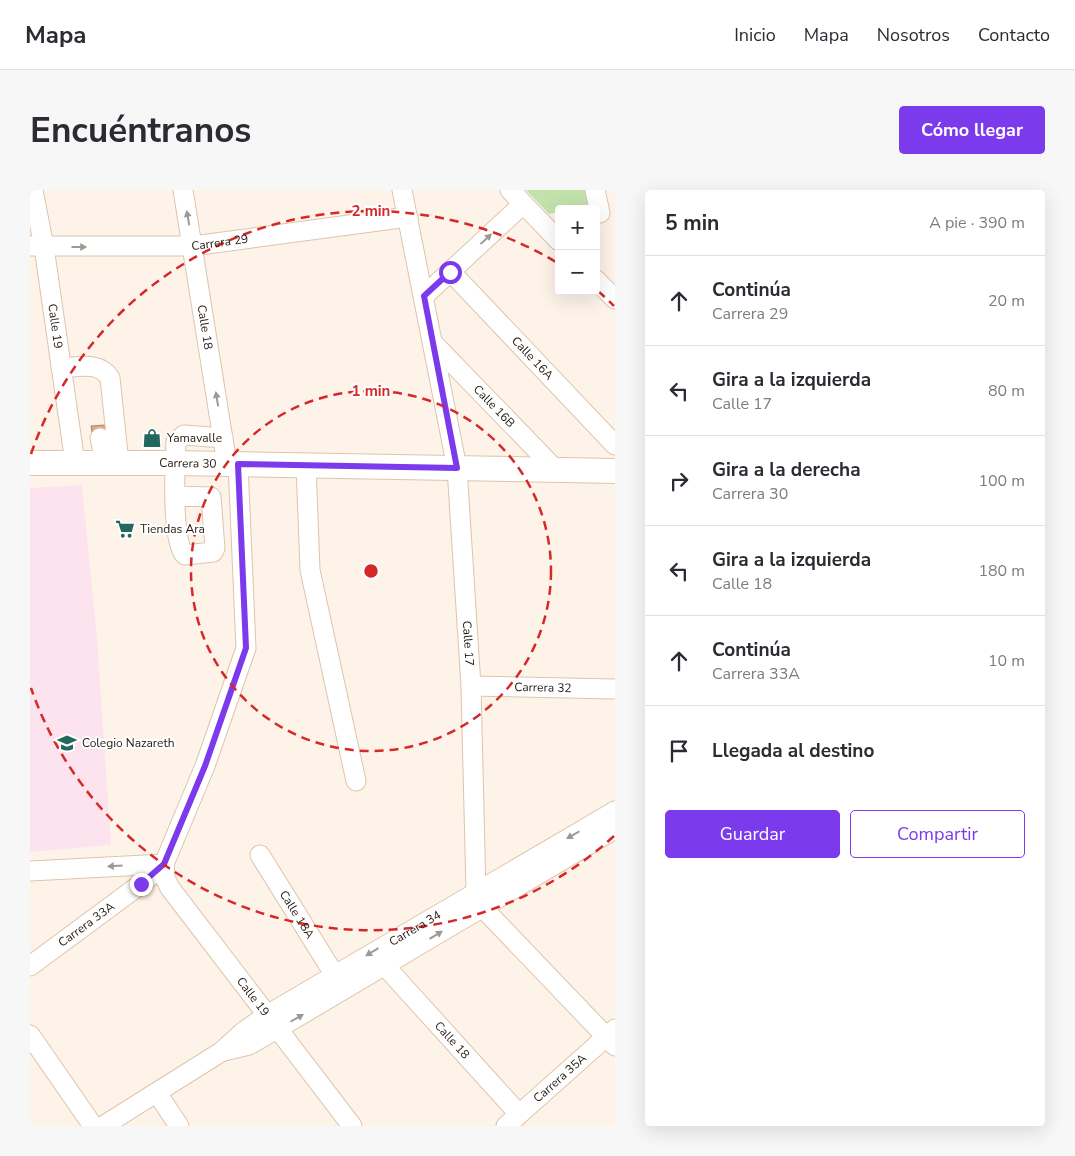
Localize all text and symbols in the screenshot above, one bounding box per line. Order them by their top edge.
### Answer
text: Mapa [25,19,87,51]
text: Inicio [734,23,776,47]
text: Mapa [804,23,849,47]
text: Nosotros [877,23,950,47]
text: Contacto [978,23,1050,47]
button: Cómo llegar [899,106,1045,154]
text: Encuéntranos [30,107,251,154]
text: 2 min [352,201,390,221]
map controls [555,205,600,295]
button: + [555,205,600,250]
one-way arrow [184,209,192,225]
text: 5 min [665,209,719,237]
text: A pie · 390 m [929,212,1025,234]
street label: Carrera 29 [190,231,249,254]
one-way arrow [480,233,493,244]
one-way arrow [71,243,87,251]
button: − [555,250,600,295]
route start [439,261,462,284]
text: Continúa [712,277,791,303]
icon: ahead [665,287,693,315]
text: 20 m [988,290,1025,312]
street label: Calle 19 [44,303,66,350]
text: Carrera 29 [712,303,788,325]
street label: Calle 18 [194,304,217,351]
street label: Calle 16A [508,333,557,383]
text: Gira a la izquierda [712,367,871,393]
icon: left [665,377,693,405]
text: 80 m [988,380,1025,402]
text: 1 min [352,381,390,401]
street label: Calle 16B [470,381,519,431]
one-way arrow [213,390,221,406]
text: Calle 17 [712,393,772,415]
shop icon: Yamavalle [141,427,163,449]
place label: Yamavalle [166,430,222,446]
street label: Carrera 30 [159,455,217,472]
text: Gira a la derecha [712,457,861,483]
icon: right [665,467,693,495]
text: 100 m [978,470,1025,492]
text: Carrera 30 [712,483,788,505]
supermarket icon: Tiendas Ara [114,518,136,540]
place label: Tiendas Ara [140,521,205,537]
text: Gira a la izquierda [712,547,871,573]
icon: left [665,557,693,585]
text: 180 m [978,560,1025,582]
centre of rings [362,562,380,580]
text: Calle 18 [712,573,772,595]
street label: Calle 17 [459,620,478,666]
text: Continúa [712,637,791,663]
icon: ahead [665,647,693,675]
text: 10 m [988,650,1025,672]
text: Carrera 33A [712,663,800,685]
street label: Carrera 32 [514,679,572,696]
school or university icon: Colegio Nazareth [56,732,78,754]
place label: Colegio Nazareth [82,735,175,751]
icon: arrive [665,737,693,765]
text: Llegada al destino [712,738,874,764]
button: Guardar [665,810,840,858]
button: Compartir [850,810,1025,858]
one-way arrow [566,831,579,840]
one-way arrow [107,863,123,871]
route end [130,873,153,896]
street label: Calle 18A [276,887,318,942]
street label: Carrera 33A [55,898,118,950]
street label: Carrera 34 [386,907,444,950]
one-way arrow [430,930,443,939]
one-way arrow [365,947,378,956]
street label: Calle 19 [233,974,273,1019]
one-way arrow [290,1013,303,1022]
street label: Calle 18 [431,1018,473,1062]
street label: Carrera 35A [530,1050,590,1106]

